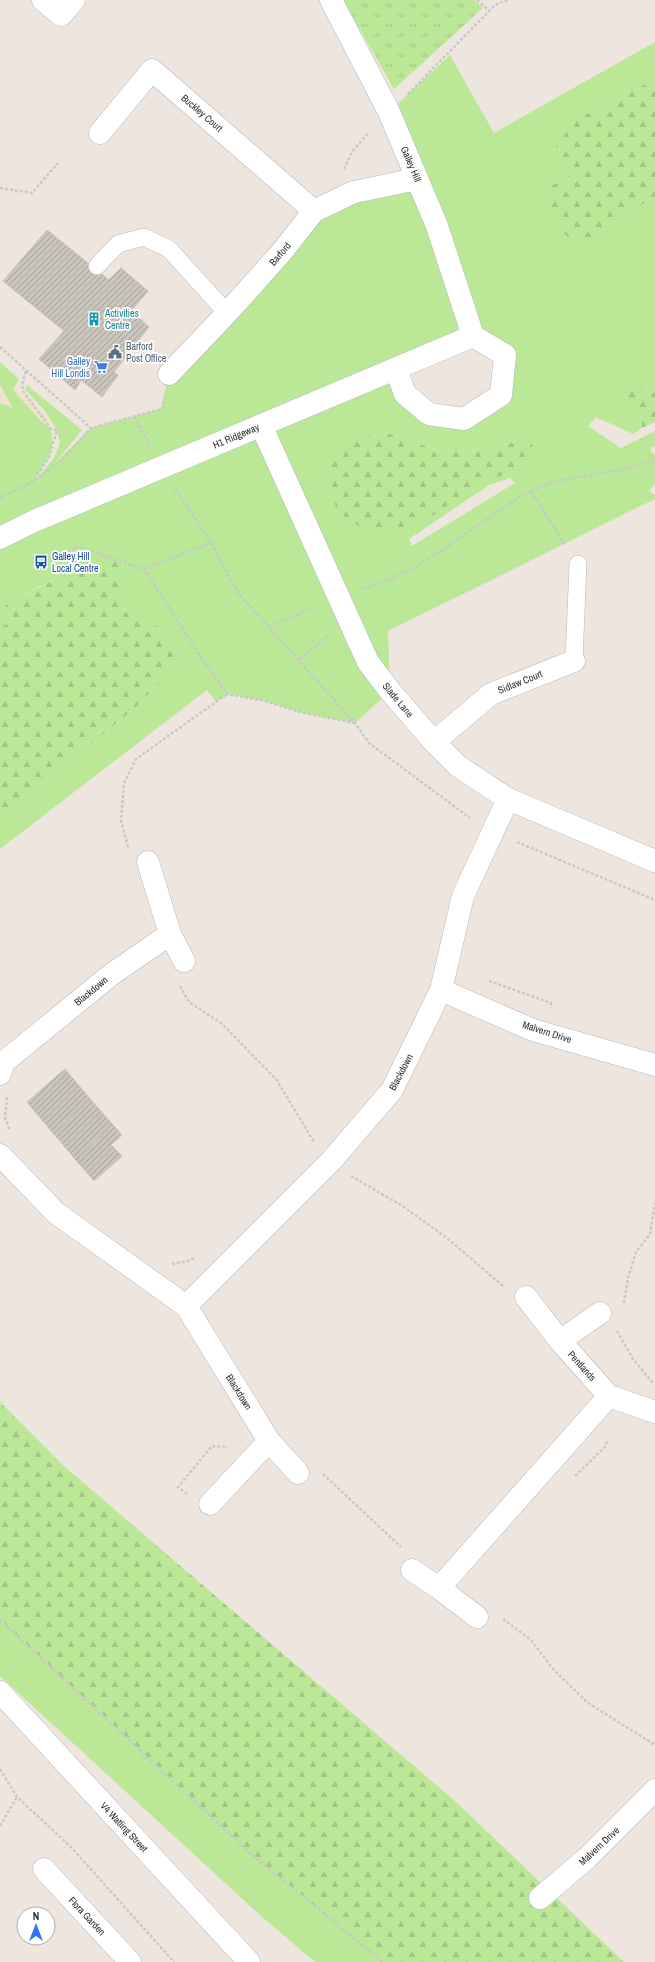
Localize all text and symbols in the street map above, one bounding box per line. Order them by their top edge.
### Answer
street label: Buckley Court [178,91,226,135]
street label: Galley Hill [398,144,424,184]
street label: Barford [266,240,294,268]
place label: Activities Centre [104,307,139,332]
building icon: Activities Centre [86,311,102,327]
place label: Barford Post Office [126,340,167,365]
public building icon: Barford Post Office [107,344,123,360]
place label: Galley Hill Londis [51,355,91,380]
supermarket icon: Galley Hill Londis [93,359,109,375]
street label: H1 Ridgeway [211,420,262,452]
place label: Galley Hill Local Centre [52,550,99,575]
bus stop icon: Galley Hill Local Centre [33,554,49,570]
street label: Sidlaw Court [496,667,545,697]
street label: Slade Lane [380,680,417,720]
street label: Blackdown [72,973,110,1009]
street label: Malvern Drive [521,1018,574,1046]
street label: Blackdown [386,1051,416,1093]
street label: Pentlands [565,1348,599,1384]
street label: Blackdown [223,1372,255,1412]
street label: V4 Watling Street [97,1799,151,1855]
street label: Malvern Drive [576,1824,622,1868]
street label: Flora Garden [66,1894,108,1938]
north arrow [16,1906,56,1946]
text: N [33,1909,39,1923]

